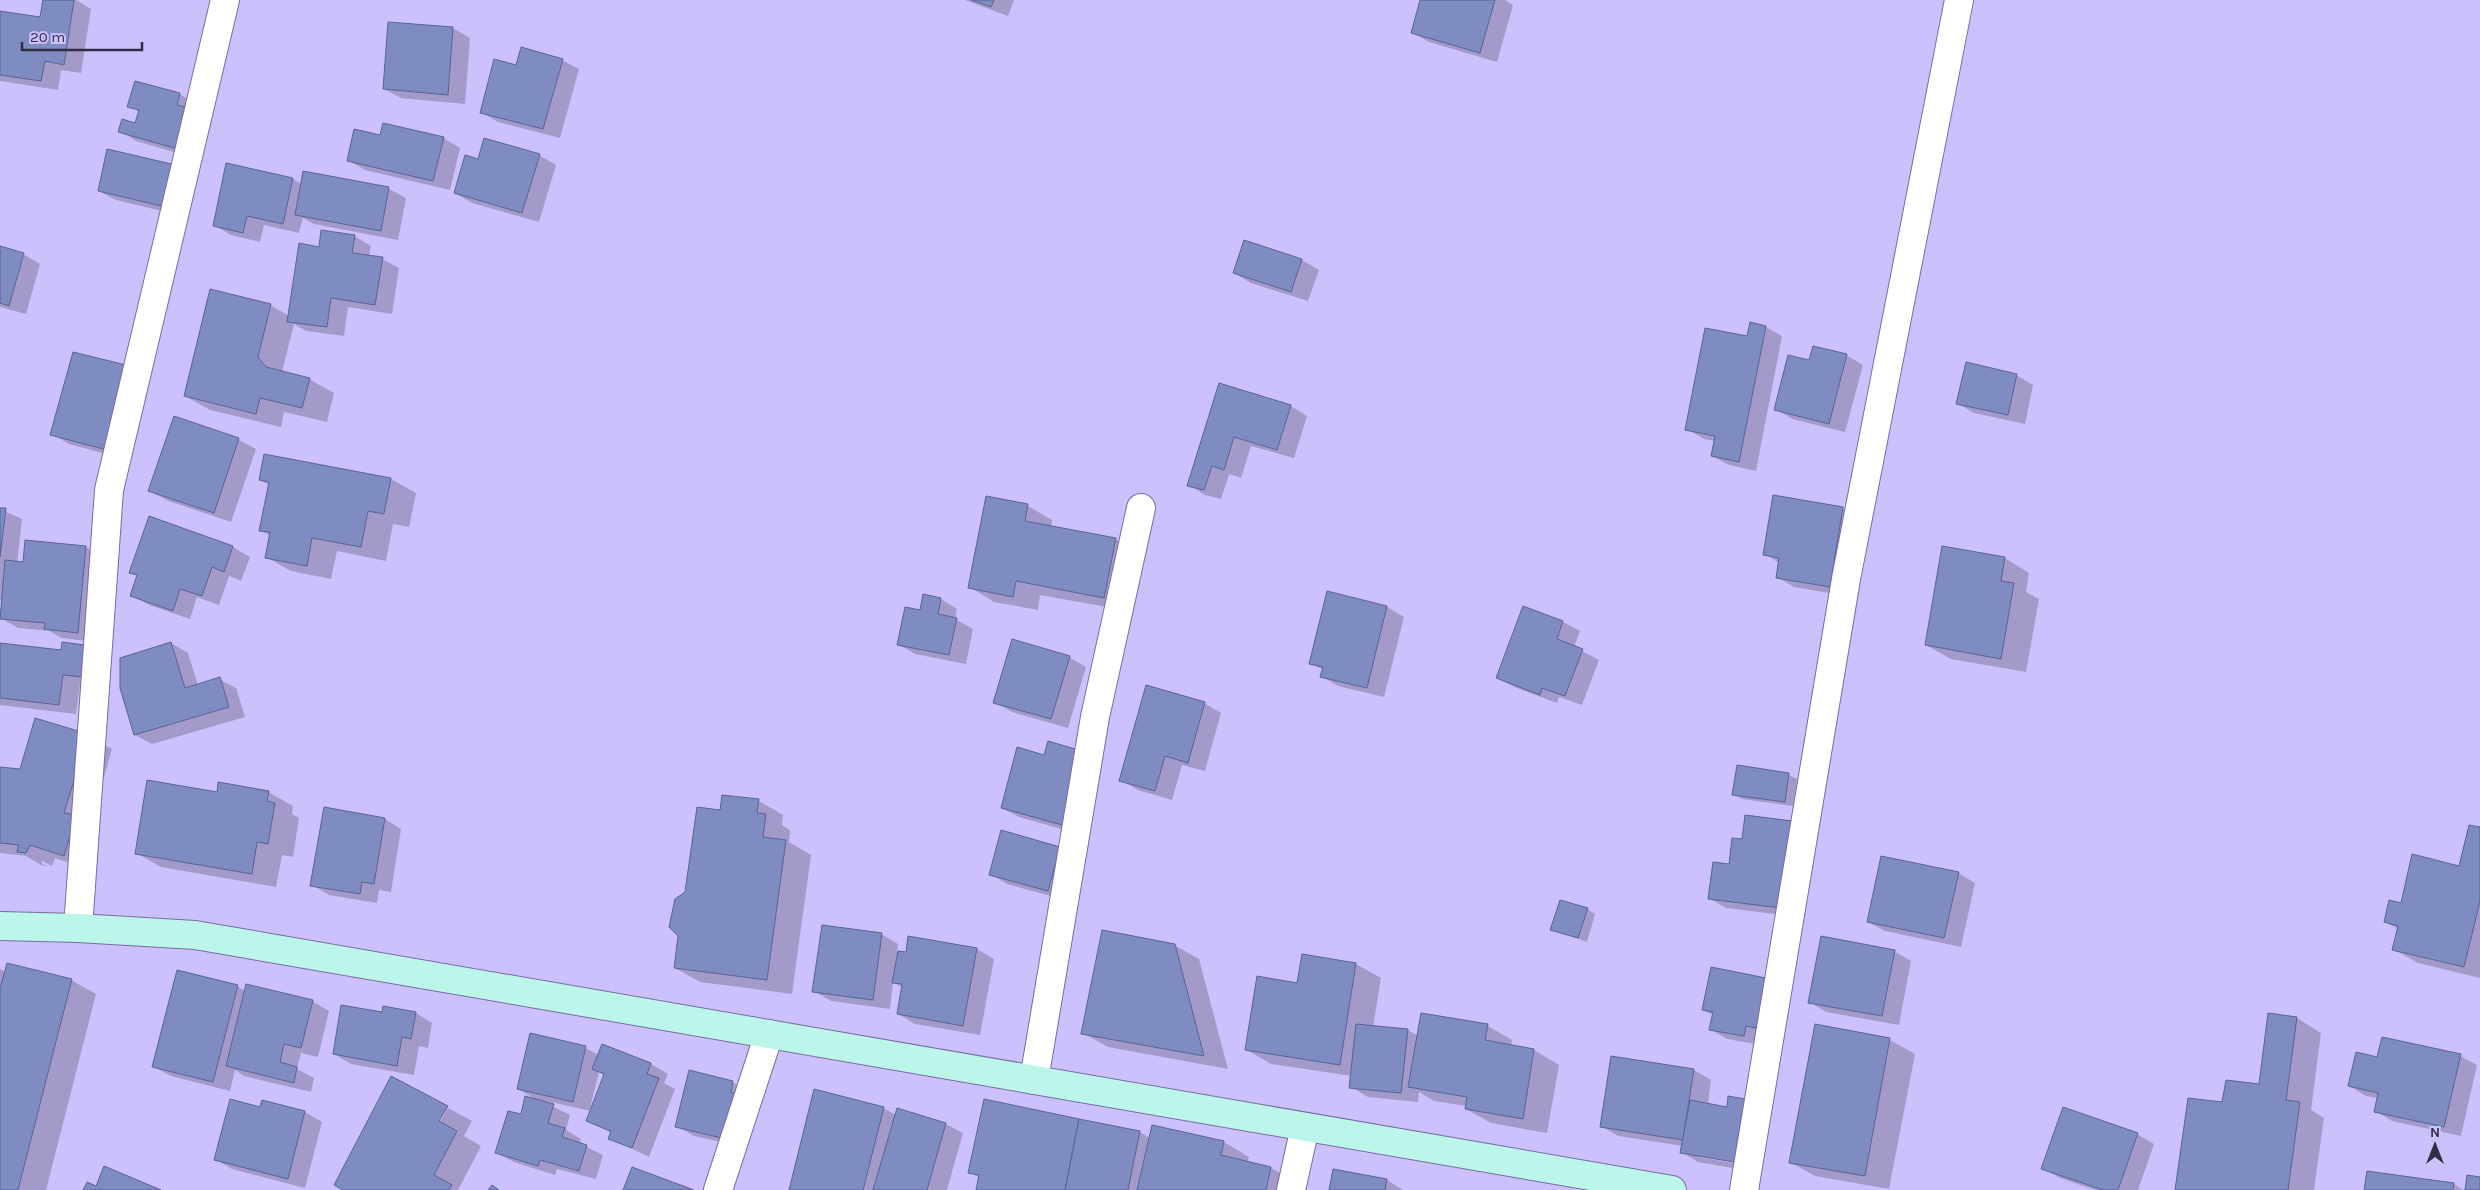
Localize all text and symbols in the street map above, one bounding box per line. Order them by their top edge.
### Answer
scale bar [22,20,142,52]
text: 20 m [30,28,65,46]
north arrow [2410,1120,2460,1170]
text: N [2430,1124,2440,1141]

